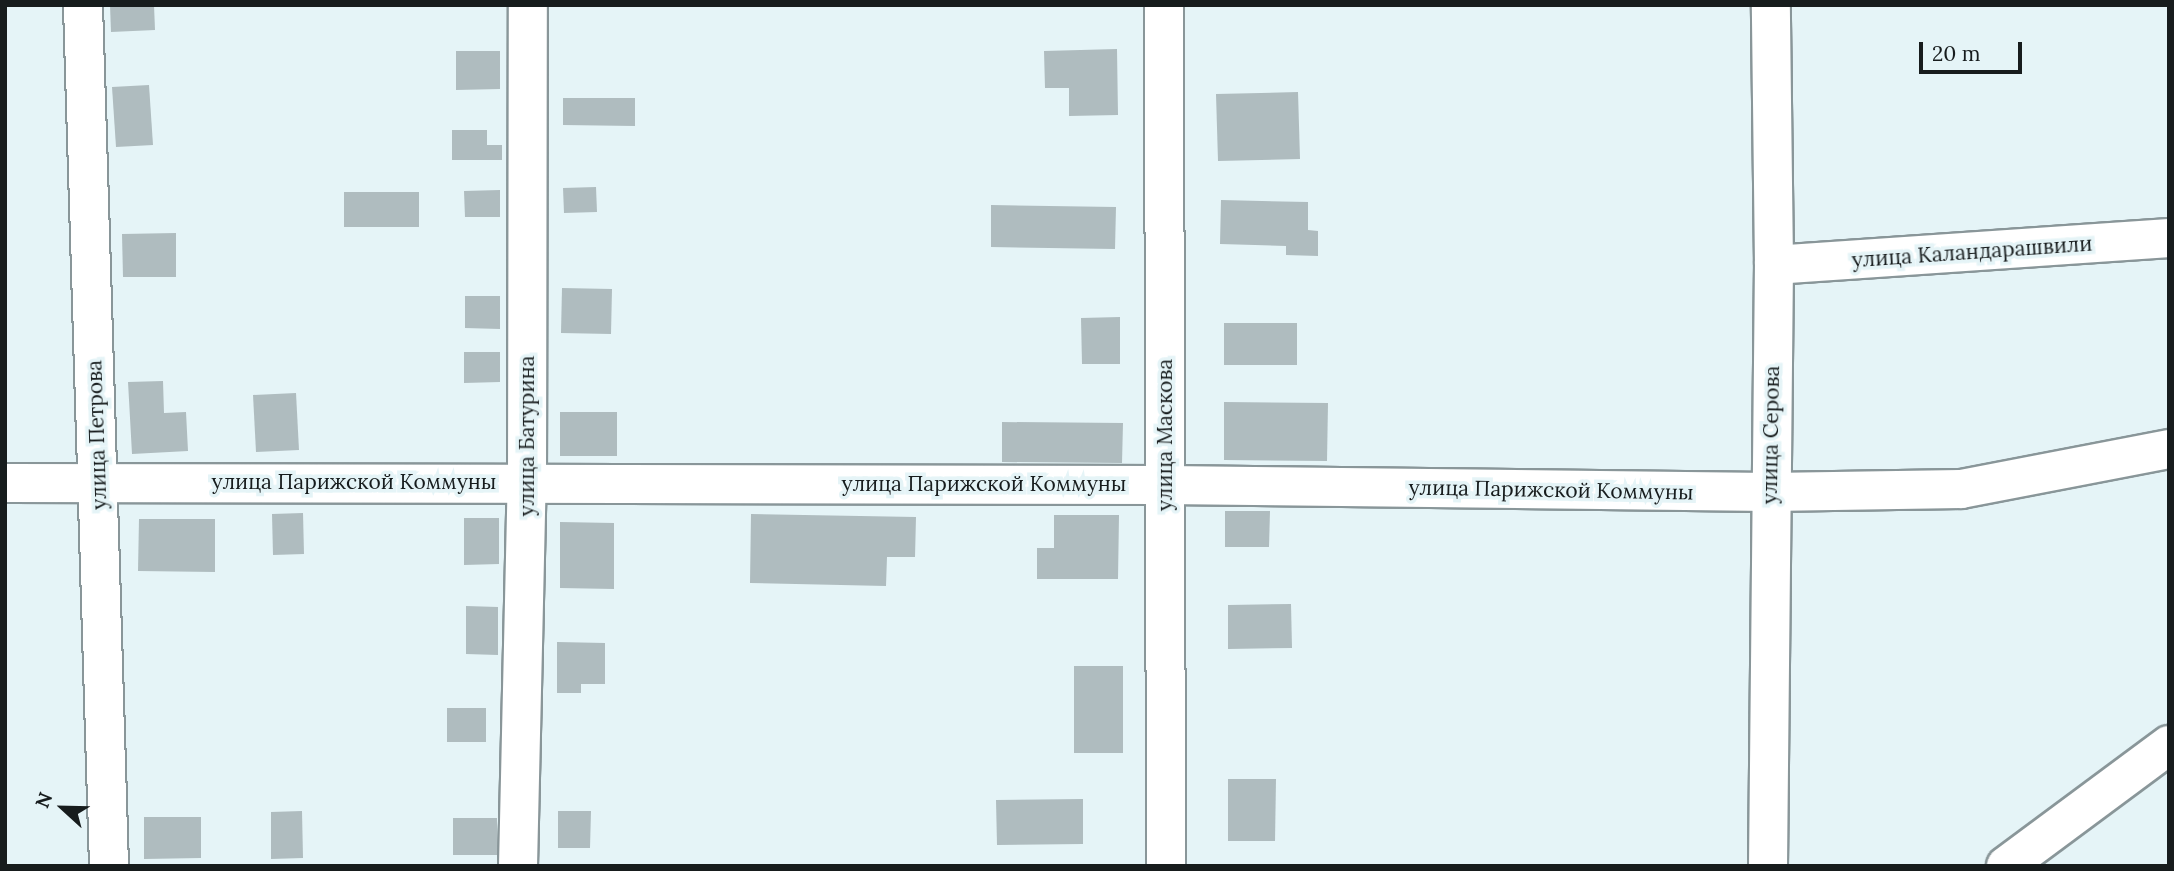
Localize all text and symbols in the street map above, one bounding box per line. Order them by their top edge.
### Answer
scale bar [1922,28,2025,72]
text: 20 m [1932,40,1981,67]
street label: улица Каландарашвили [1851,231,2093,273]
street label: улица Батурина [514,356,540,516]
street label: улица Маскова [1152,359,1178,511]
street label: улица Петрова [82,360,112,510]
street label: улица Серова [1757,366,1785,504]
street label: улица Парижской Коммуны [212,469,496,495]
street label: улица Парижской Коммуны [842,471,1126,497]
street label: улица Парижской Коммуны [1408,475,1694,505]
north arrow [28,773,98,843]
text: N [30,789,57,811]

